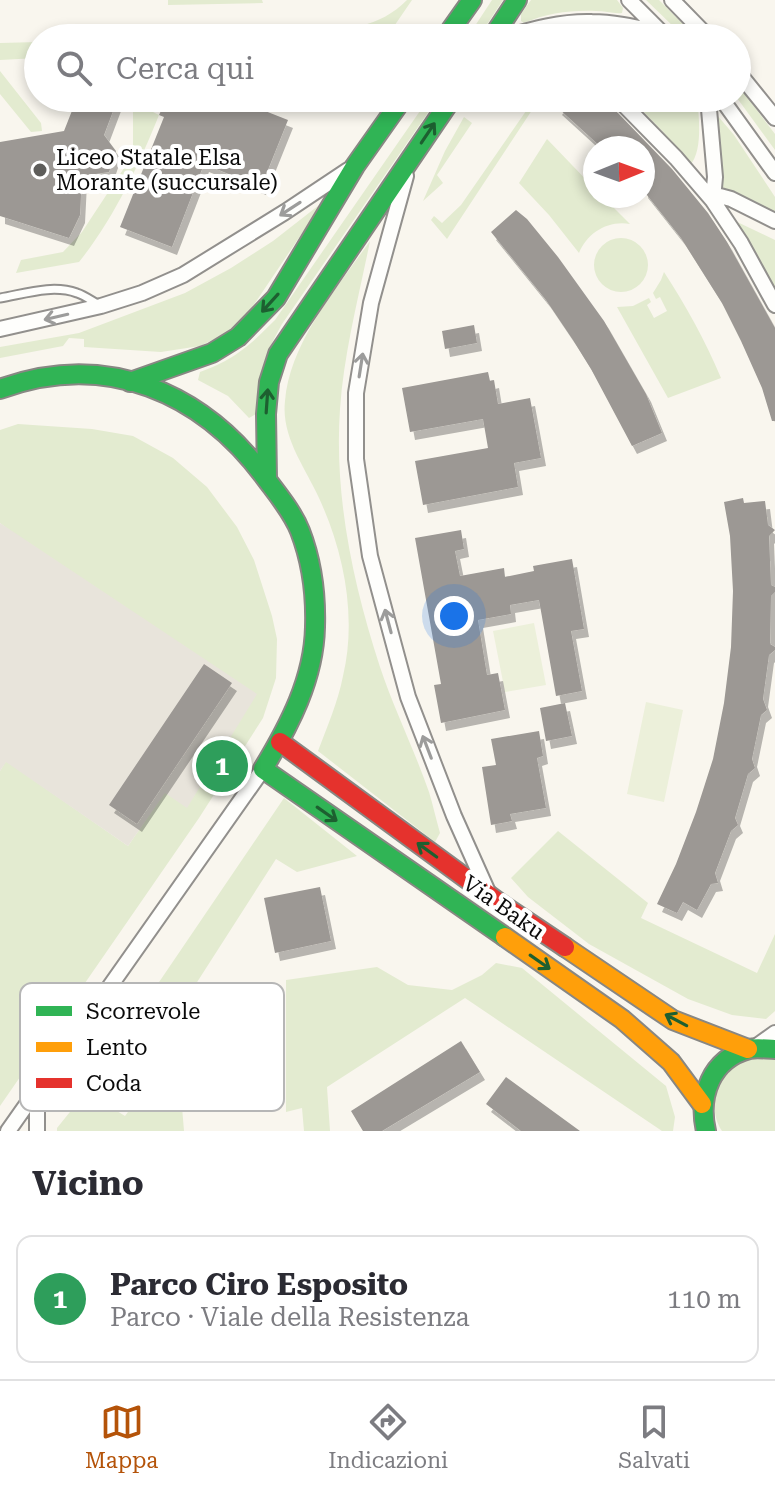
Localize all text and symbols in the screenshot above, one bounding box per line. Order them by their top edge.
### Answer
search box [24,24,751,112]
icon: search [52,46,96,90]
text: Cerca qui [116,51,254,86]
one-way arrow [420,123,436,145]
north arrow [583,136,655,208]
place label: Liceo Statale Elsa Morante (succursale) [56,145,278,195]
marker: Liceo Statale Elsa Morante (succursale) [31,161,49,179]
one-way arrow [279,201,301,217]
one-way arrow [261,293,279,313]
one-way arrow [43,310,69,325]
one-way arrow [354,353,369,378]
one-way arrow [260,388,275,415]
your location [434,596,474,636]
one-way arrow [379,609,394,635]
one-way arrow [419,735,433,759]
pin: 1 [196,736,248,796]
one-way arrow [315,806,337,822]
one-way arrow [417,841,438,858]
street label: Via Baku [458,870,550,945]
one-way arrow [529,954,551,970]
legend [20,983,284,1111]
text: Scorrevole [86,999,200,1024]
one-way arrow [665,1012,689,1028]
text: Lento [86,1035,148,1060]
text: Coda [86,1071,141,1096]
text: Vicino [32,1163,144,1203]
text: Parco Ciro Esposito [110,1267,408,1302]
text: 1 [53,1284,67,1314]
text: 110 m [667,1284,741,1314]
text: Parco · Viale della Resistenza [110,1302,470,1332]
tab: Mappa [85,1400,158,1473]
tab: Indicazioni [328,1400,448,1473]
tab: Salvati [618,1400,690,1473]

